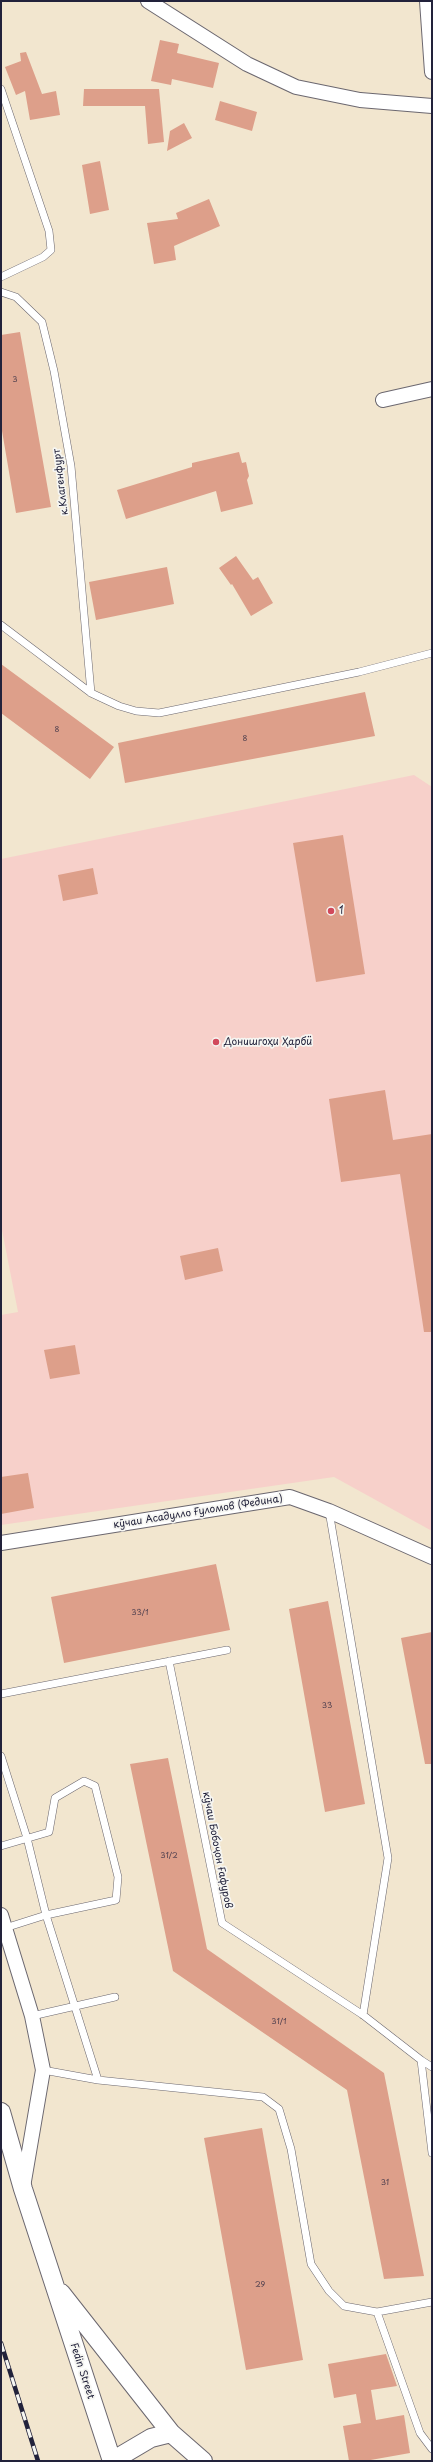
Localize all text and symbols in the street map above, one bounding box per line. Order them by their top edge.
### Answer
house number: 3 [12,375,18,385]
street label: к.Клагенфурт [51,448,71,516]
house number: 8 [55,725,59,735]
house number: 8 [243,734,247,744]
place label: 1 [339,905,343,917]
marker: 1 [326,906,336,916]
place label: Донишгоҳи Ҳарбӣ [224,1036,312,1048]
marker: Донишгоҳи Ҳарбӣ [211,1037,221,1047]
street label: кӯчаи Асадулло Ғуломов (Федина) [112,1493,284,1531]
house number: 33/1 [131,1608,149,1618]
house number: 33 [322,1701,332,1711]
street label: кӯчаи Бобоҷон Ғафуров [200,1791,234,1909]
house number: 31/2 [160,1851,178,1861]
house number: 31/1 [271,2017,287,2027]
house number: 31 [381,2178,389,2188]
house number: 29 [255,2280,265,2290]
street label: Fedin Street [67,2341,97,2401]

